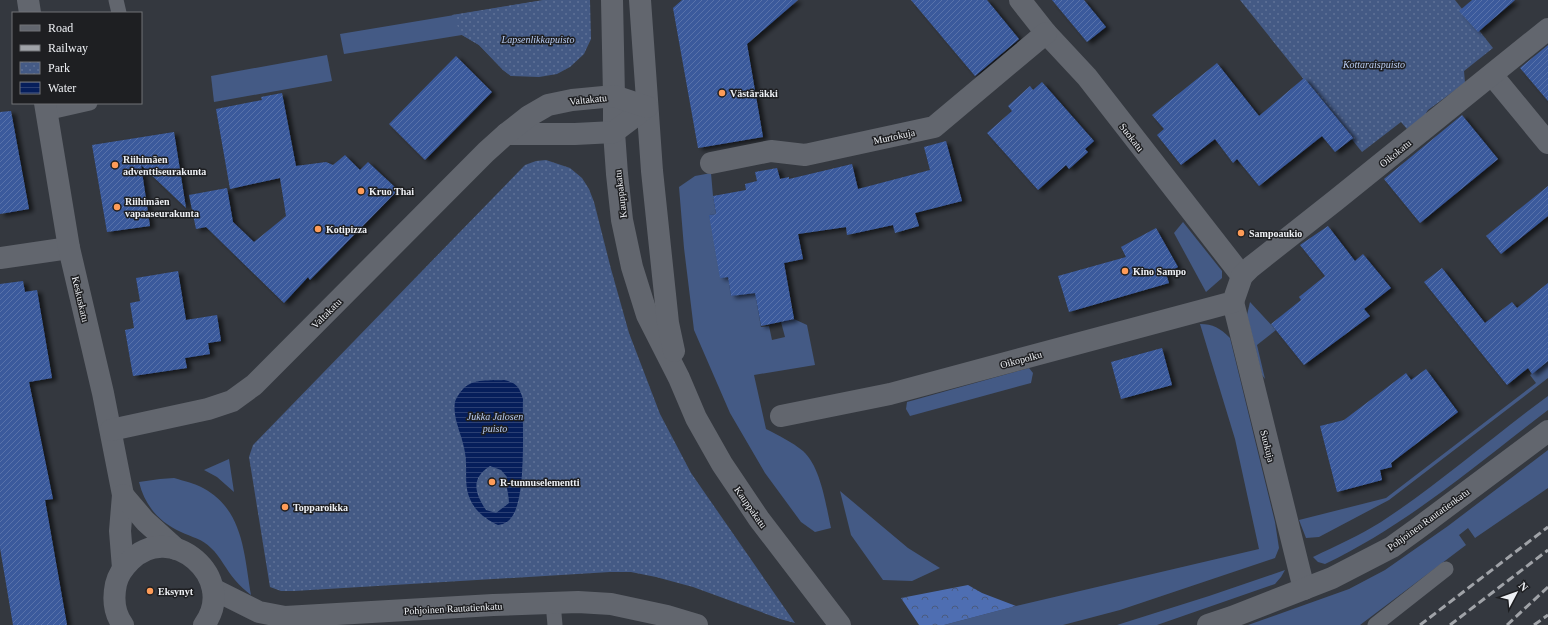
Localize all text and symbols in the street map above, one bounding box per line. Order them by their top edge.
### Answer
legend [12,12,142,104]
text: Road [48,21,73,35]
park label: Lapsenlikkapuisto [501,34,574,45]
text: Railway [48,41,88,55]
park label: Kottaraispuisto [1342,59,1405,70]
text: Park [48,61,70,75]
text: Water [48,81,76,95]
marker: Västäräkki [717,88,727,98]
place label: Västäräkki [730,88,778,99]
street label: Valtakatu [569,92,607,107]
street label: Suokatu [1117,121,1146,154]
street label: Murtokuja [872,127,916,146]
street label: Oikokatu [1377,137,1413,169]
place label: Riihimäen adventtiseurakunta [123,154,206,177]
marker: Riihimäen adventtiseurakunta [110,160,120,170]
street label: Kauppakatu [612,169,629,219]
marker: Kruo Thai [356,186,366,196]
place label: Kruo Thai [369,186,414,197]
place label: Riihimäen vapaaseurakunta [125,196,199,219]
marker: Riihimäen vapaaseurakunta [112,202,122,212]
marker: Kotipizza [313,224,323,234]
place label: Kotipizza [326,224,367,235]
marker: Sampoaukio [1236,228,1246,238]
place label: Sampoaukio [1249,228,1302,239]
marker: Kino Sampo [1120,266,1130,276]
place label: Kino Sampo [1133,266,1186,277]
street label: Keskuskatu [70,275,91,323]
street label: Valtakatu [309,296,344,331]
street label: Oikopolku [999,349,1043,370]
park label: Jukka Jalosen puisto [467,411,523,434]
street label: Suokuja [1258,429,1277,464]
marker: R-tunnuselementti [487,477,497,487]
place label: R-tunnuselementti [500,477,580,488]
street label: Kauppakatu [732,484,769,530]
street label: Pohjoinen Rautatienkatu [1385,486,1471,553]
marker: Topparoikka [280,502,290,512]
place label: Topparoikka [293,502,348,513]
north arrow [1496,573,1536,613]
text: N [1516,580,1531,593]
marker: Eksynyt [145,586,155,596]
place label: Eksynyt [158,586,194,597]
street label: Pohjoinen Rautatienkatu [404,600,503,617]

